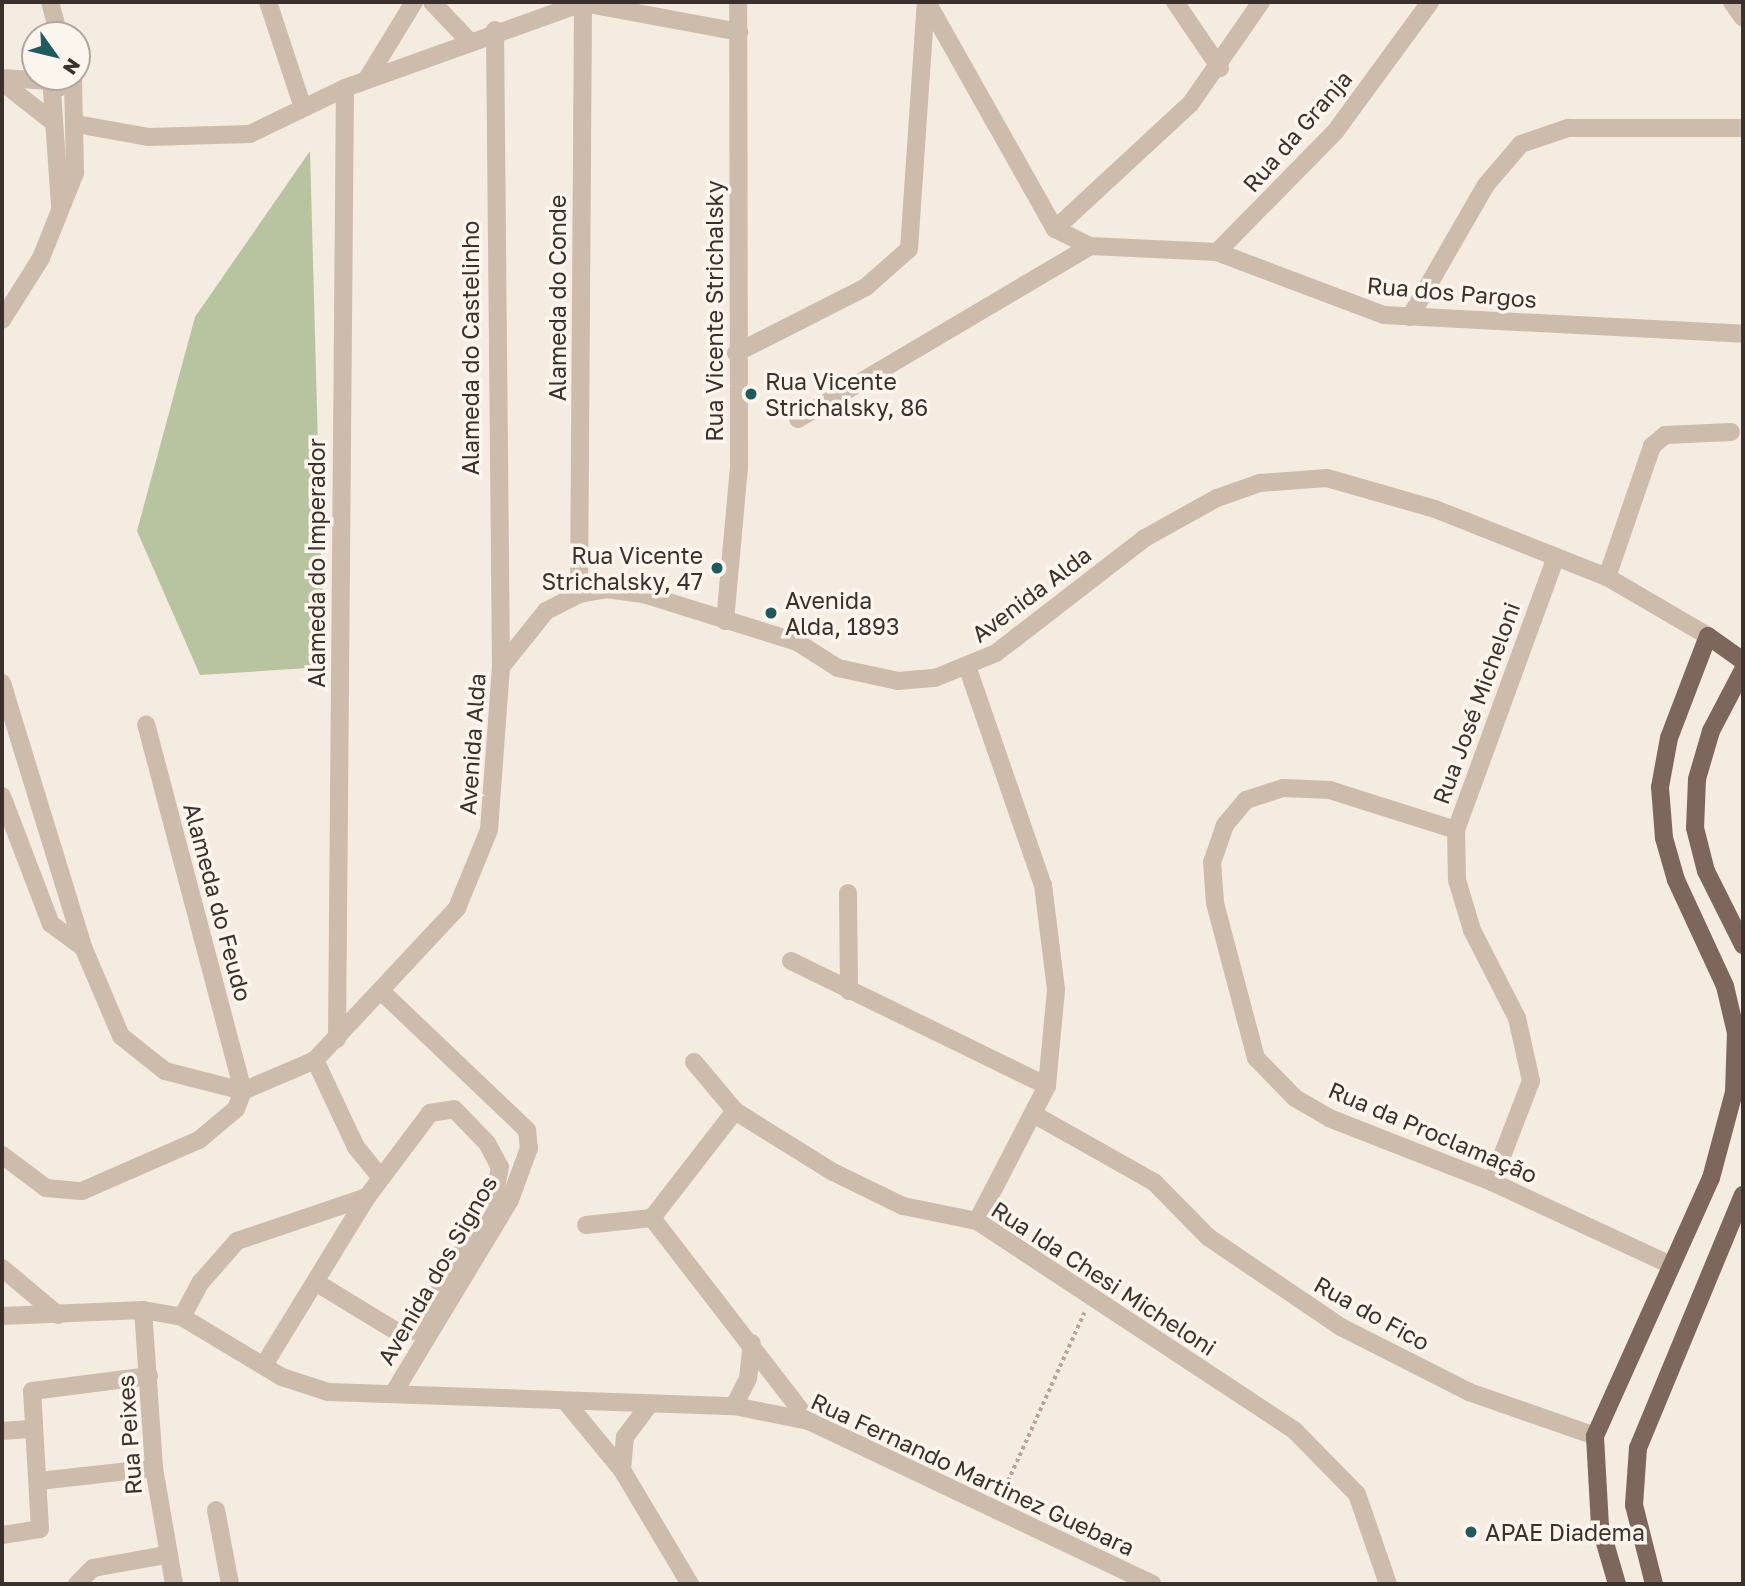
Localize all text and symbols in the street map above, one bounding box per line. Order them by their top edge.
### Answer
north arrow [21,21,91,91]
text: N [59,54,86,79]
street label: Rua da Granja [1237,65,1357,197]
street label: Rua Vicente Strichalsky [700,180,728,442]
street label: Alameda do Conde [543,195,571,401]
street label: Alameda do Castelinho [456,221,484,475]
street label: Rua dos Pargos [1366,271,1538,313]
place label: Rua Vicente Strichalsky, 86 [765,367,928,421]
marker: Rua Vicente Strichalsky, 86 [743,386,759,402]
street label: Alameda do Imperador [302,438,330,688]
street label: Avenida Alda [966,540,1096,648]
place label: Rua Vicente Strichalsky, 47 [542,541,703,595]
marker: Rua Vicente Strichalsky, 47 [709,560,725,576]
place label: Avenida Alda, 1893 [785,586,899,640]
street label: Rua José Micheloni [1427,598,1525,808]
marker: Avenida Alda, 1893 [763,605,779,621]
street label: Avenida Alda [453,672,491,816]
street label: Alameda do Feudo [178,800,258,1004]
street label: Rua da Proclamação [1325,1076,1541,1188]
street label: Avenida dos Signos [372,1170,502,1370]
street label: Rua Ida Chesi Micheloni [986,1195,1222,1361]
street label: Rua do Fico [1309,1270,1435,1356]
street label: Rua Peixes [111,1374,147,1496]
street label: Rua Fernando Martinez Guebara [807,1387,1139,1561]
place label: APAE Diadema [1485,1518,1645,1546]
marker: APAE Diadema [1463,1524,1479,1540]

